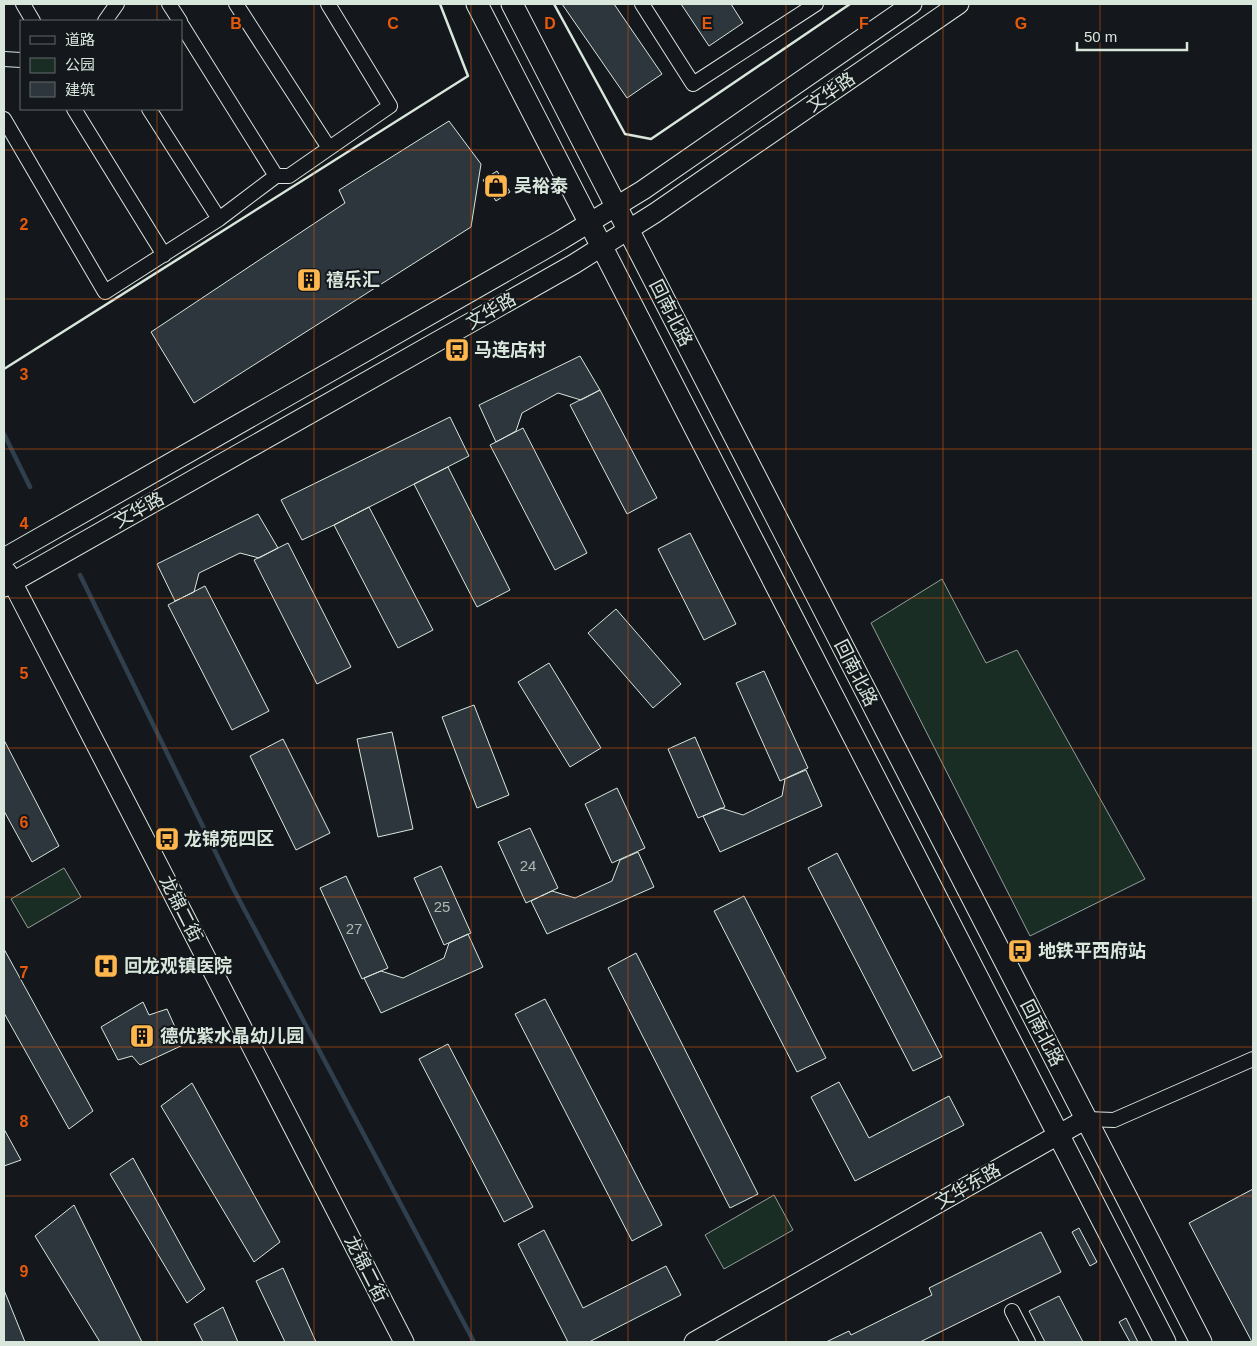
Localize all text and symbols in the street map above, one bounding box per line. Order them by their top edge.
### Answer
text: B [230,15,242,32]
text: C [387,15,399,32]
text: D [544,15,556,32]
text: E [702,15,713,32]
text: F [859,15,869,32]
text: G [1015,15,1027,32]
legend [20,20,182,110]
scale bar [1077,20,1187,52]
text: 50 m [1084,28,1117,45]
text: 道路 [65,31,95,48]
text: 公园 [65,56,95,73]
street label: 文华路 [803,68,859,116]
text: 建筑 [65,81,95,98]
shop icon: 吴裕泰 [483,173,509,199]
place label: 吴裕泰 [514,176,568,196]
text: 2 [20,216,29,233]
building icon: 禧乐汇 [296,267,322,293]
place label: 禧乐汇 [326,270,380,290]
street label: 回南北路 [646,276,696,350]
street label: 文华路 [463,289,519,333]
bus stop icon: 马连店村 [444,337,470,363]
place label: 马连店村 [474,340,546,360]
text: 3 [20,366,29,383]
street label: 文华路 [111,488,167,532]
text: 4 [20,515,29,532]
street label: 回南北路 [831,636,881,710]
text: 5 [20,665,29,682]
text: 6 [20,814,29,831]
bus stop icon: 龙锦苑四区 [154,826,180,852]
place label: 龙锦苑四区 [184,829,274,849]
house number: 24 [520,857,536,874]
street label: 龙锦二街 [156,872,206,946]
house number: 25 [434,898,450,915]
house number: 27 [346,920,362,937]
bus stop icon: 地铁平西府站 [1007,938,1033,964]
place label: 地铁平西府站 [1038,941,1146,961]
hospital icon: 回龙观镇医院 [93,953,119,979]
place label: 回龙观镇医院 [124,956,232,976]
text: 7 [20,964,29,981]
street label: 回南北路 [1017,996,1067,1070]
building icon: 德优紫水晶幼儿园 [129,1023,155,1049]
place label: 德优紫水晶幼儿园 [160,1026,304,1046]
text: 8 [20,1113,29,1130]
street label: 文华东路 [932,1159,1004,1213]
street label: 龙锦二街 [341,1232,391,1306]
text: 9 [20,1263,29,1280]

